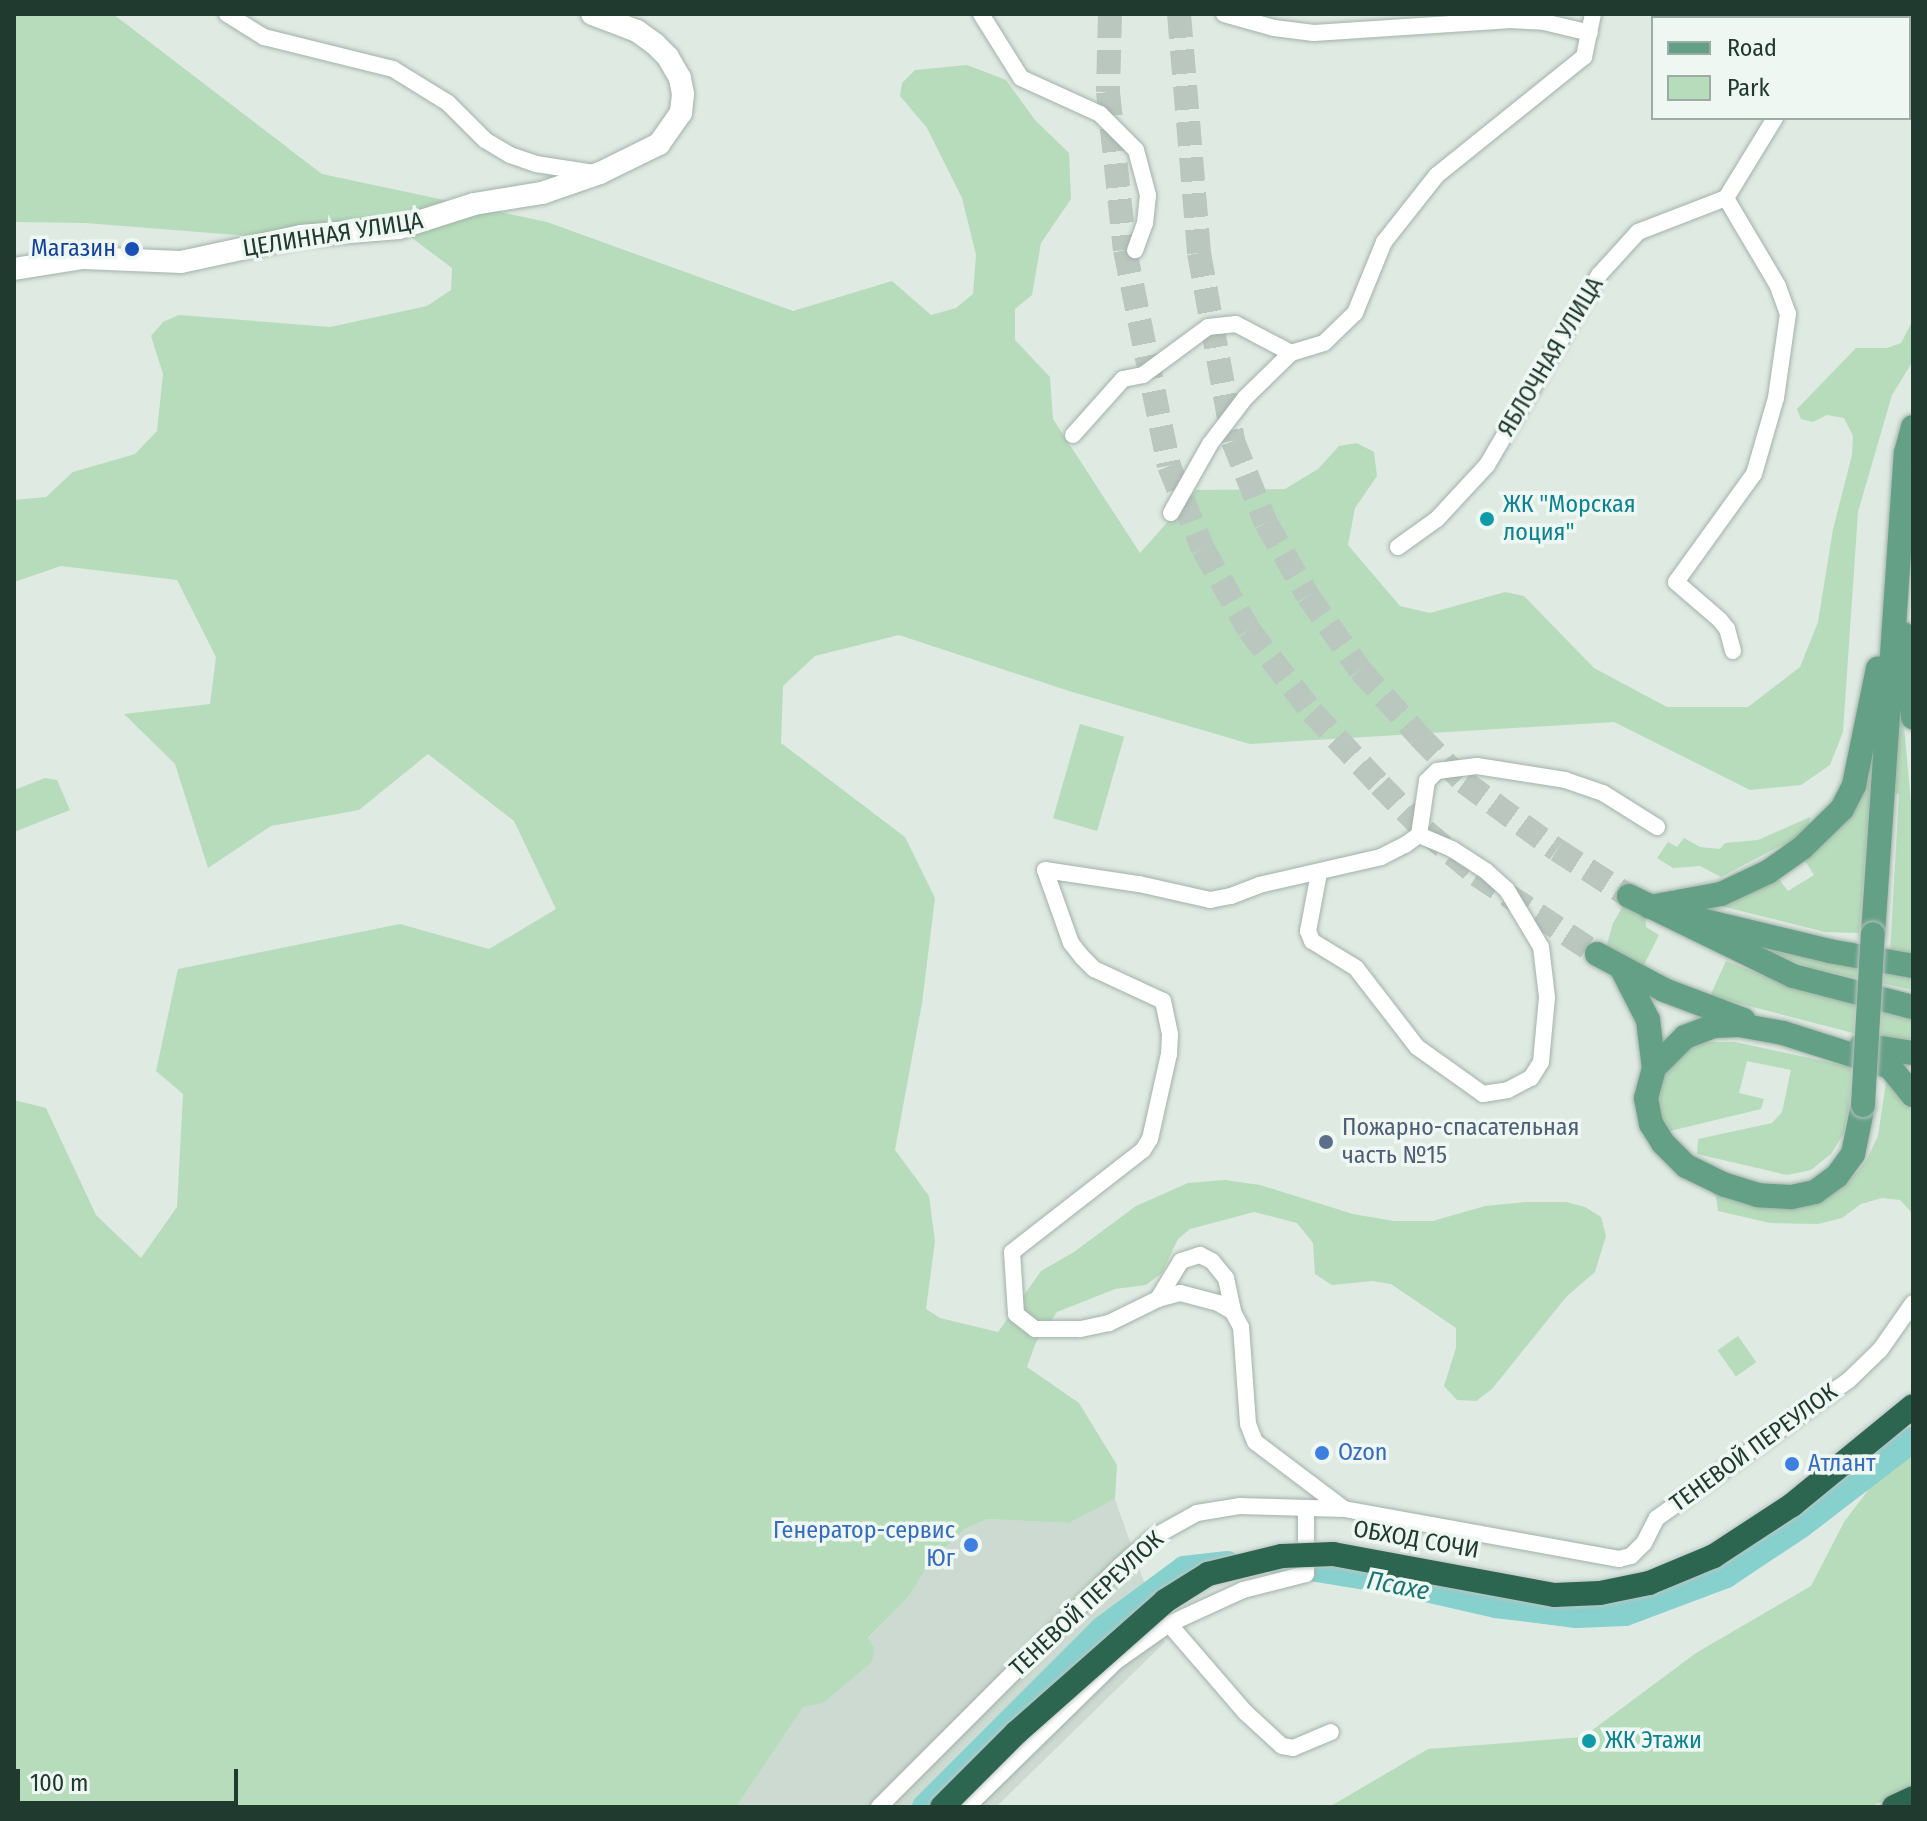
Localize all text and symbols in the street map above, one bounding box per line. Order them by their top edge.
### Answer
legend [1651,16,1911,120]
text: Road [1727,34,1777,62]
text: Park [1727,74,1770,102]
street label: ЦЕЛИННАЯ УЛИЦА [241,207,425,263]
place label: Магазин [31,235,116,263]
marker: Магазин [123,240,141,258]
street label: ЯБЛОЧНАЯ УЛИЦА [1492,272,1610,442]
place label: ЖК "Морская лоция" [1503,491,1636,547]
marker: ЖК "Морская лоция" [1478,510,1496,528]
place label: Пожарно-спасательная часть №15 [1342,1114,1579,1170]
marker: Пожарно-спасательная часть №15 [1317,1133,1335,1151]
street label: ТЕНЕВОЙ ПЕРЕУЛОК [1665,1378,1843,1518]
place label: Ozon [1338,1439,1387,1467]
marker: Ozon [1313,1444,1331,1462]
place label: Атлант [1808,1450,1876,1478]
marker: Атлант [1783,1455,1801,1473]
street label: ОБХОД СОЧИ [1351,1515,1481,1565]
place label: Генератор-сервис Юг [773,1517,955,1573]
street label: ТЕНЕВОЙ ПЕРЕУЛОК [1004,1526,1170,1682]
marker: Генератор-сервис Юг [962,1536,980,1554]
water label: Псахе [1364,1565,1432,1607]
place label: ЖК Этажи [1605,1727,1702,1755]
marker: ЖК Этажи [1580,1732,1598,1750]
scale bar [20,1753,242,1803]
text: 100 m [30,1769,88,1797]

